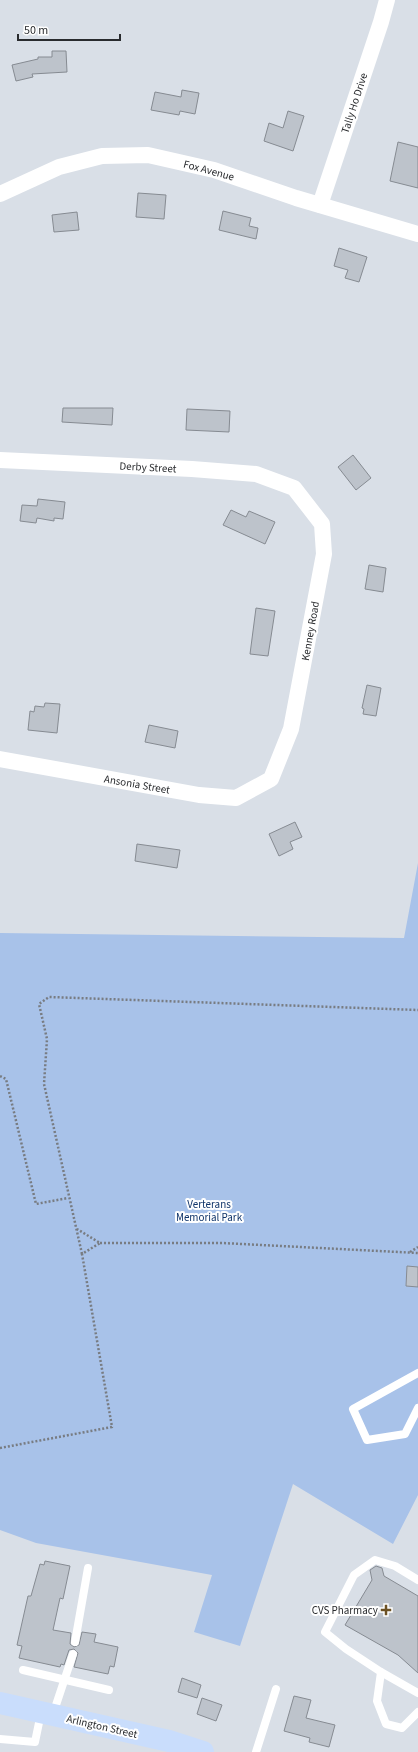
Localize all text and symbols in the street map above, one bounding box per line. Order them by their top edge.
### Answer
scale bar [18,16,120,42]
text: 50 m [24,22,48,39]
street label: Tally Ho Drive [338,70,371,135]
street label: Fox Avenue [182,157,236,185]
street label: Derby Street [119,459,177,476]
street label: Kenney Road [298,600,323,662]
street label: Ansonia Street [103,771,171,798]
park label: Verterans Memorial Park [176,1197,243,1225]
place label: CVS Pharmacy [312,1603,378,1618]
marker: CVS Pharmacy [381,1605,391,1615]
street label: Arlington Street [65,1711,139,1742]

